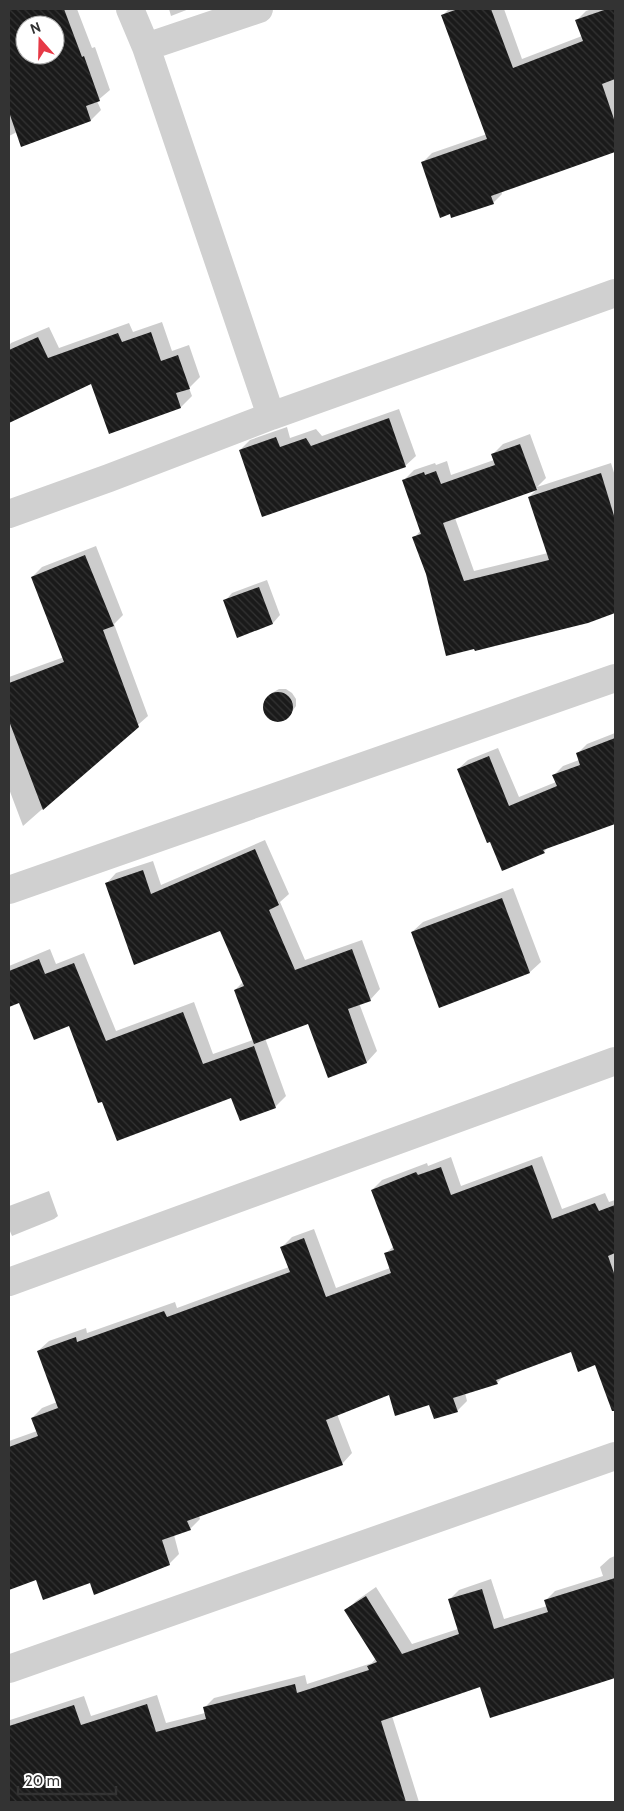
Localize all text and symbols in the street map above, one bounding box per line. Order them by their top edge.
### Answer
north arrow [15,15,65,65]
text: N [28,18,43,38]
scale bar [18,1764,115,1796]
text: 20 m [25,1772,60,1790]

